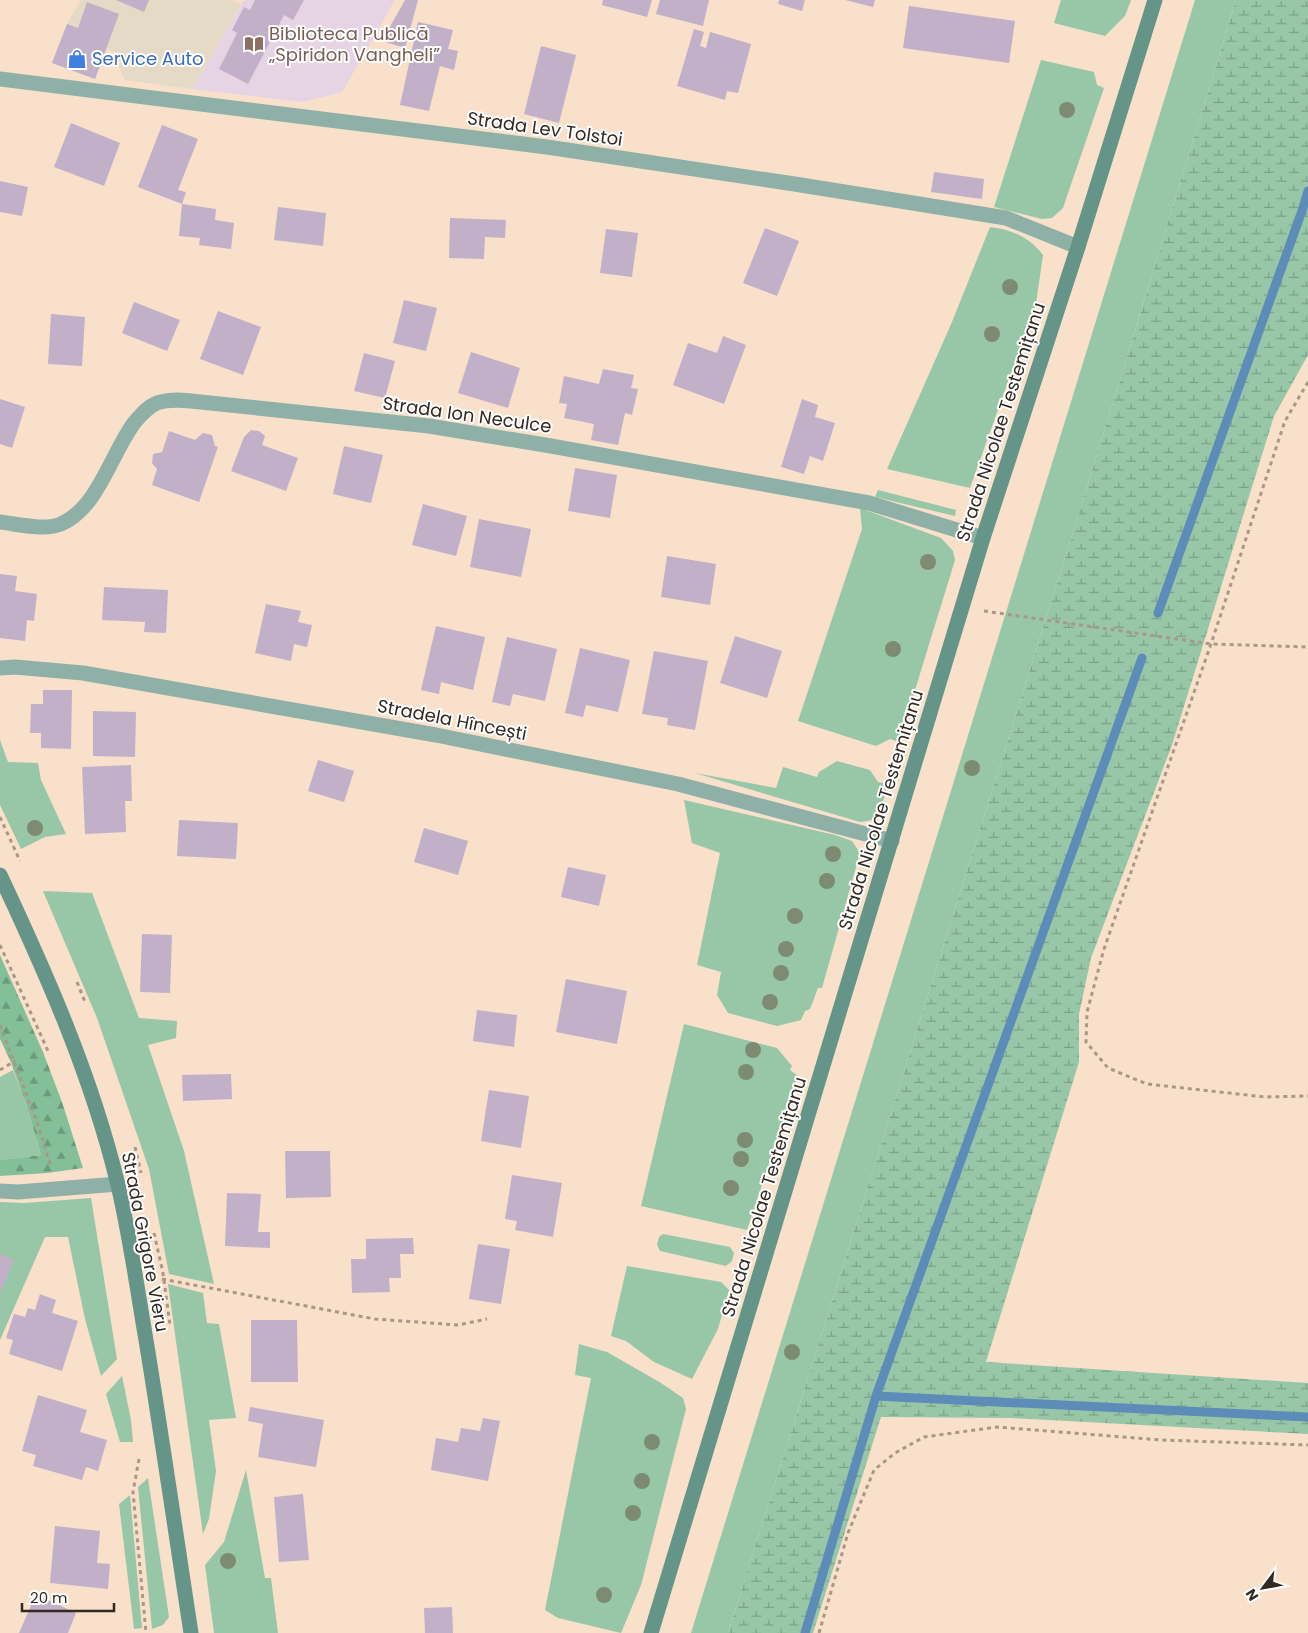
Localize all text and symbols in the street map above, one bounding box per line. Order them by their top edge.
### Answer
place label: Biblioteca Publică „Spiridon Vangheli” [268,21,440,67]
library icon: Biblioteca Publică „Spiridon Vangheli” [243,33,265,55]
place label: Service Auto [92,46,204,71]
shop icon: Service Auto [66,48,88,70]
street label: Strada Lev Tolstoi [466,105,624,152]
street label: Strada Nicolae Testemițanu [950,299,1051,545]
street label: Strada Ion Neculce [381,390,553,439]
street label: Strada Nicolae Testemițanu [832,687,929,933]
street label: Stradela Hîncești [375,693,529,746]
street label: Strada Nicolae Testemițanu [715,1074,812,1320]
street label: Strada Grigore Vieru [116,1150,175,1334]
north arrow [1238,1563,1288,1613]
scale bar [22,1580,115,1612]
text: N [1241,1585,1263,1605]
text: 20 m [30,1587,68,1608]

